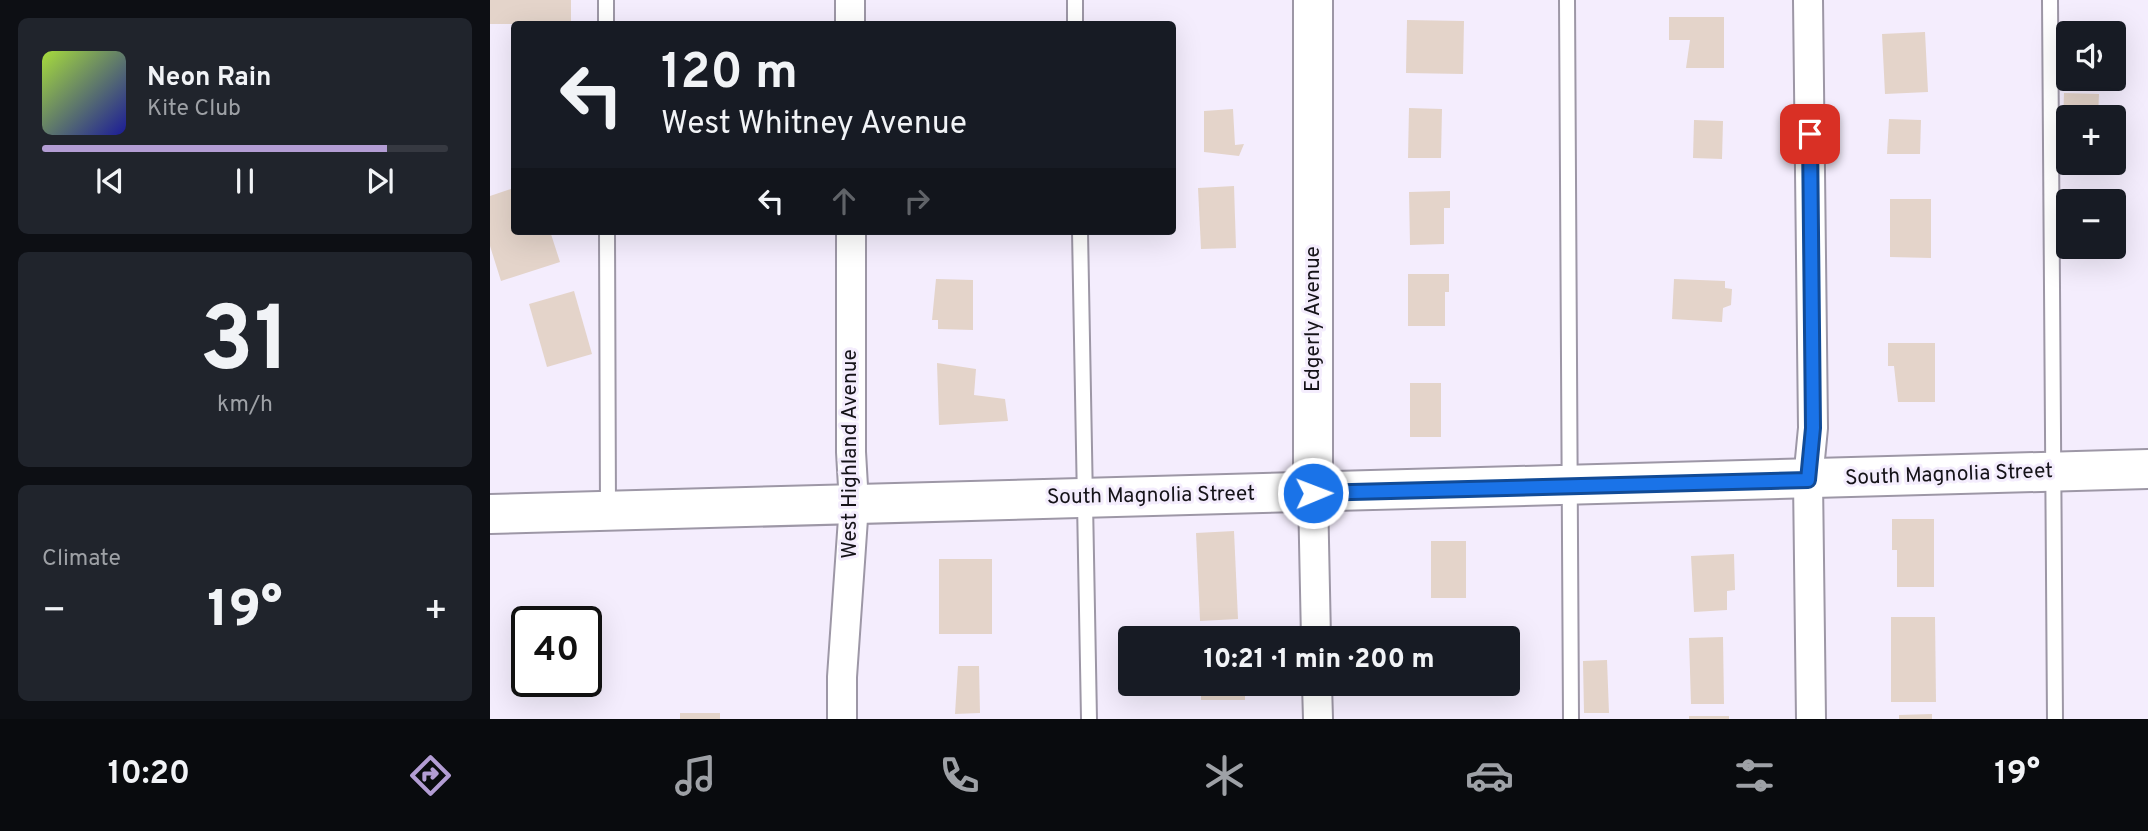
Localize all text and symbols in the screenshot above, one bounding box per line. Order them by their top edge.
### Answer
map controls [2056,21,2126,259]
button: sound [2056,21,2126,91]
text: 120 m [661,44,798,106]
icon: left [546,49,637,140]
text: Neon Rain [147,62,272,95]
text: Kite Club [147,95,241,124]
pin [1780,104,1840,164]
text: West Whitney Avenue [661,105,967,145]
button: + [2056,105,2126,175]
icon: arrive [1791,115,1829,153]
icon: previous [91,162,129,200]
icon: pause [226,162,264,200]
icon: next [361,162,399,200]
icon: left [752,182,790,220]
icon: ahead [825,182,863,220]
icon: right [898,182,936,220]
button: − [2056,189,2126,259]
street label: Edgerly Avenue [1300,246,1327,392]
text: 31 [200,288,290,403]
street label: West Highland Avenue [837,349,864,559]
text: km/h [217,391,273,420]
position arrow [1276,456,1350,530]
street label: South Magnolia Street [1845,458,2053,492]
street label: South Magnolia Street [1047,481,1255,511]
text: Climate [42,545,121,574]
text: 19° [207,579,283,645]
text: − [42,588,67,637]
text: + [423,588,448,637]
speed limit sign: 40 [511,606,602,697]
text: 10:21 · 1 min · 200 m [1203,644,1435,677]
icon: directions [406,751,455,800]
icon: music [671,751,720,800]
icon: phone [935,751,984,800]
icon: climate [1200,751,1249,800]
icon: car [1465,751,1514,800]
icon: filters [1730,751,1779,800]
text: 10:20 [108,755,190,795]
text: 19° [1994,755,2040,795]

